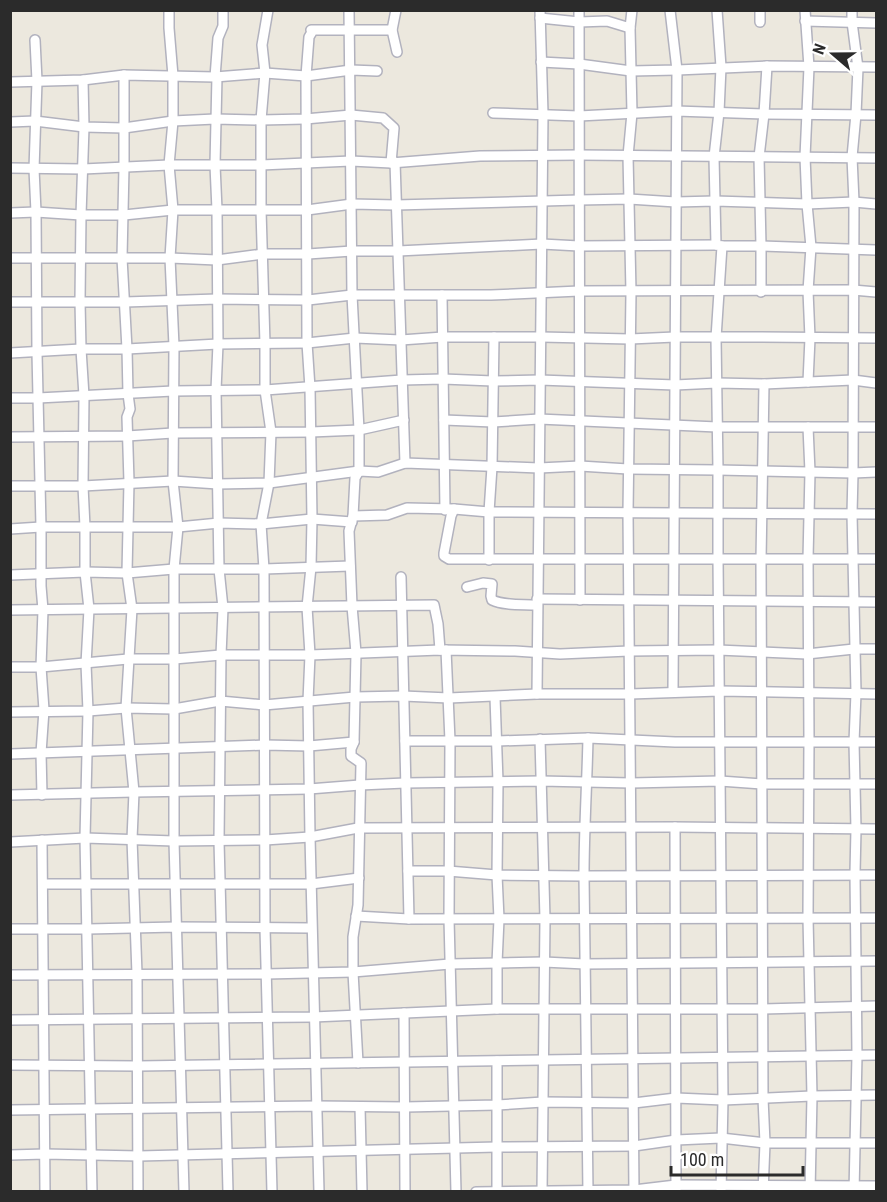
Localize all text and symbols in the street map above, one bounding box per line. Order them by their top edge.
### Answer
north arrow [803,24,863,84]
text: N [809,41,830,57]
scale bar [671,1139,803,1177]
text: 100 m [680,1149,724,1170]

